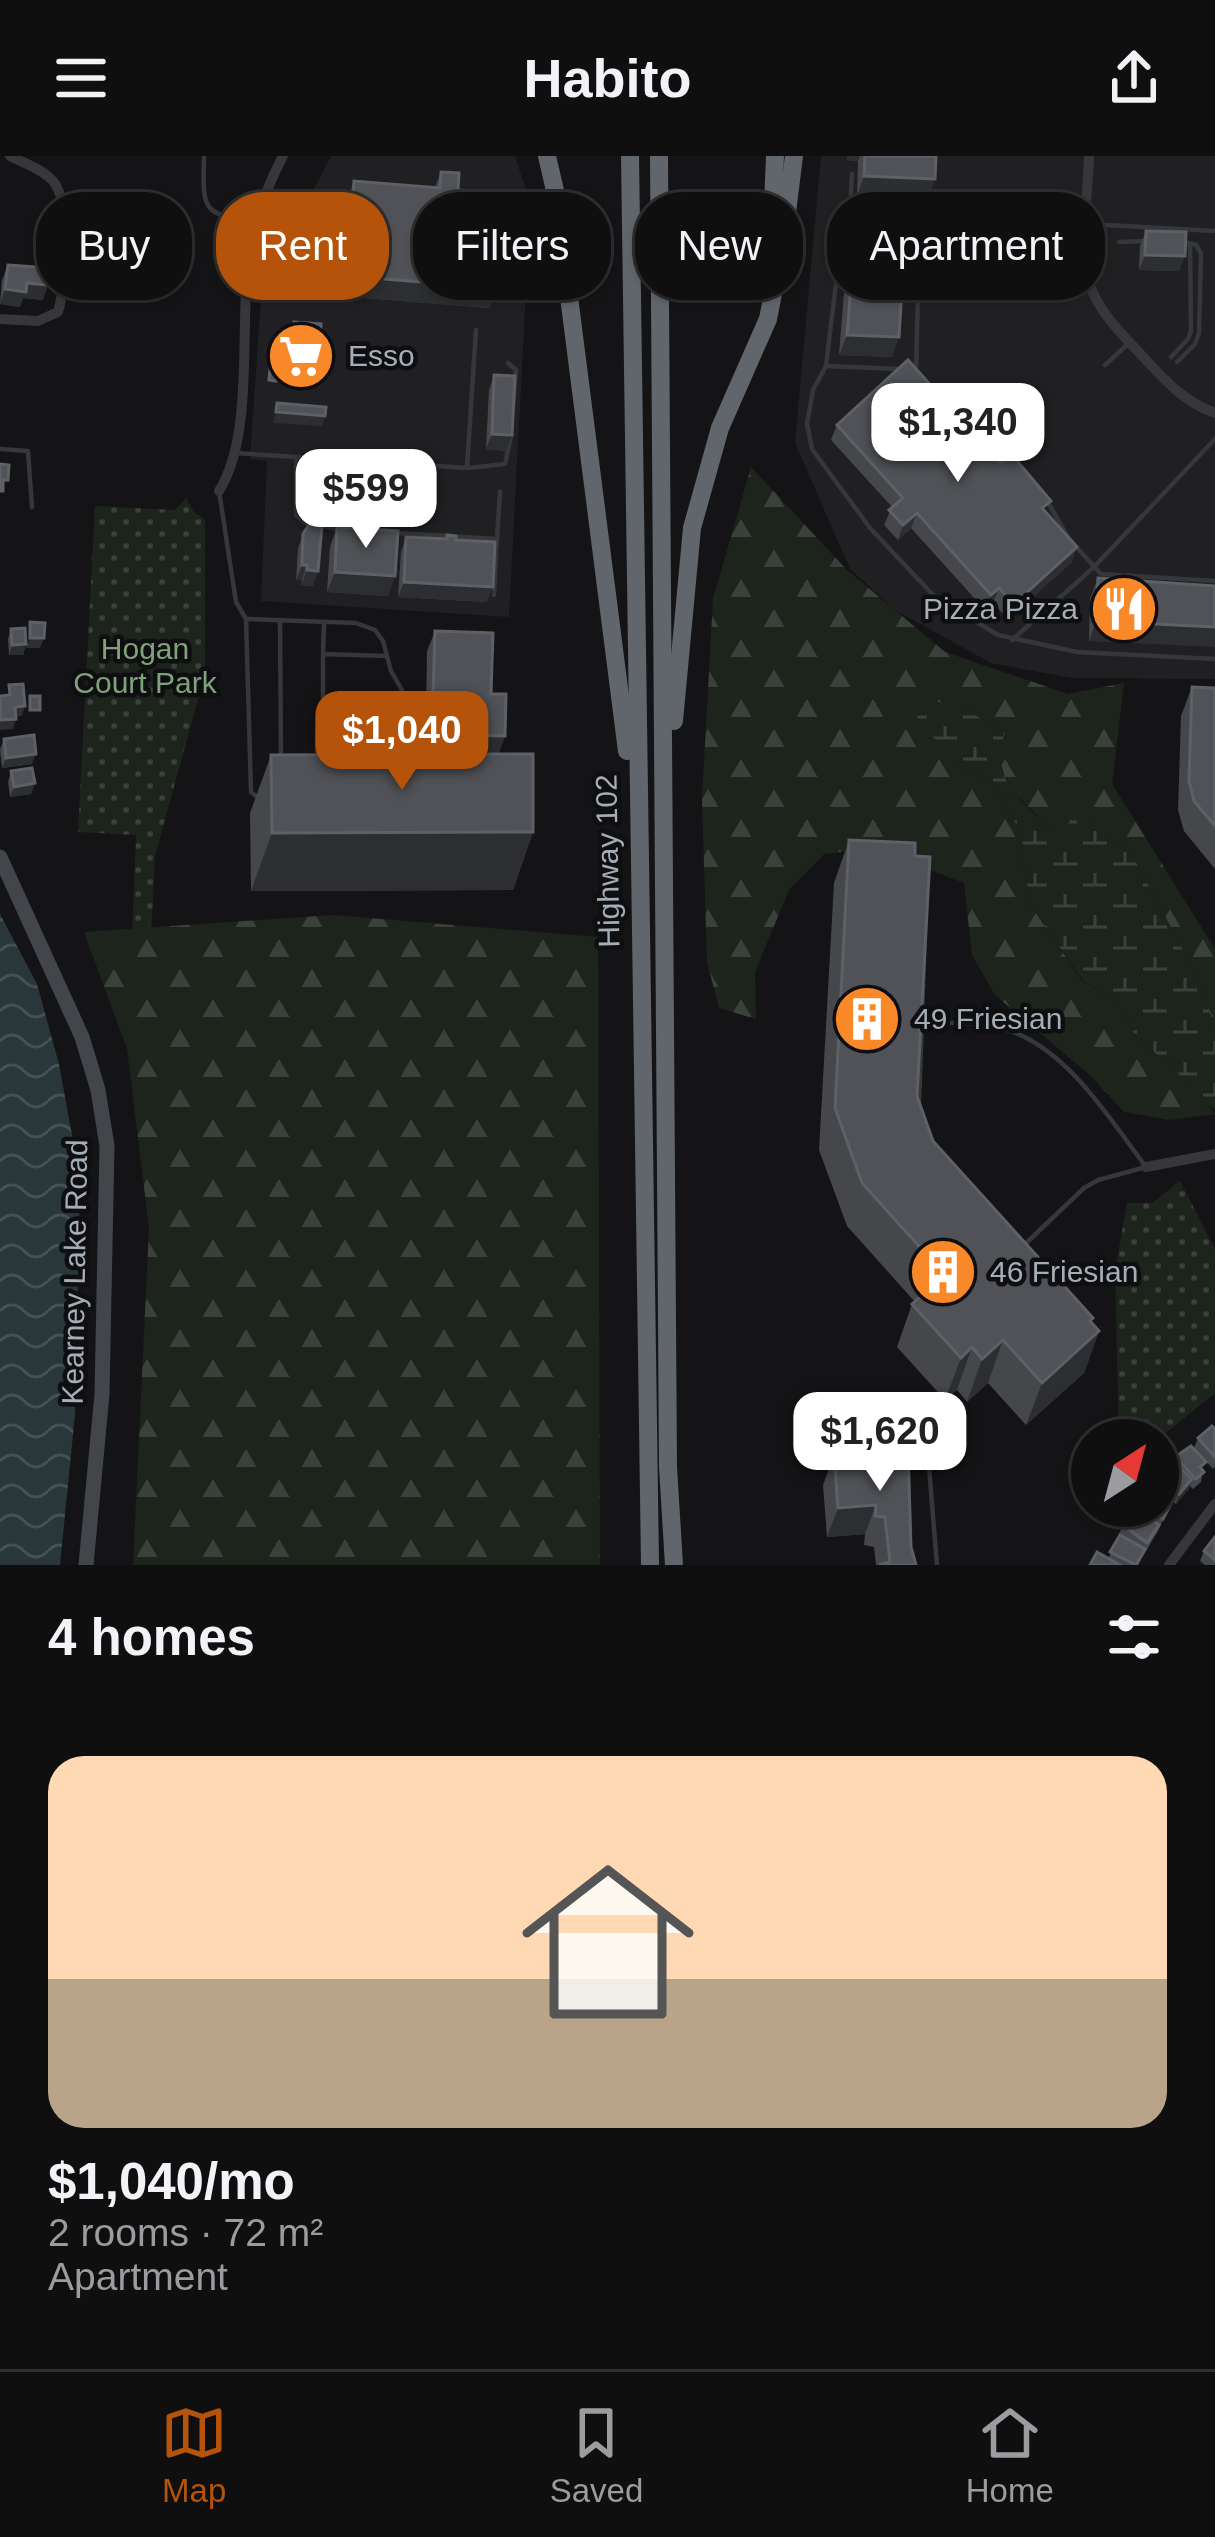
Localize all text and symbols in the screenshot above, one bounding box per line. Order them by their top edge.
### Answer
icon: menu [48,45,114,111]
icon: share [1101,45,1167,111]
text: Habito [524,48,692,108]
chip: Buy [36,192,192,300]
chip: Rent [216,192,389,300]
chip: Filters [413,192,611,300]
chip: New [635,192,803,300]
chip: Apartment [827,192,1105,300]
supermarket icon: Esso [266,321,336,391]
place label: Esso [348,339,415,372]
pin: $1,340 [860,383,1056,485]
text: $1,340 [898,400,1018,443]
pin: $599 [295,449,437,551]
text: $599 [323,466,409,509]
restaurant icon: Pizza Pizza [1089,574,1159,644]
place label: Pizza Pizza [923,592,1078,625]
park label: Hogan Court Park [73,632,218,699]
pin: $1,040 [304,691,500,793]
text: $1,040 [342,708,462,751]
street label: Highway 102 [589,774,626,948]
building icon: 49 Friesian [832,984,902,1054]
place label: 49 Friesian [914,1002,1062,1035]
street label: Kearney Lake Road [56,1139,93,1405]
building icon: 46 Friesian [908,1237,978,1307]
place label: 46 Friesian [990,1255,1138,1288]
pin: $1,620 [782,1392,978,1494]
text: $1,620 [820,1409,940,1452]
north arrow [1071,1419,1179,1527]
map controls [1071,1419,1179,1527]
icon: filters [1101,1604,1167,1670]
text: 4 homes [48,1609,255,1666]
icon: home [500,1834,716,2050]
text: $1,040/mo [48,2153,295,2210]
text: 2 rooms · 72 m² [48,2211,323,2254]
text: Apartment [48,2255,228,2298]
tab: Map [161,2400,227,2510]
tab: Saved [550,2400,643,2510]
tab: Home [966,2400,1054,2510]

